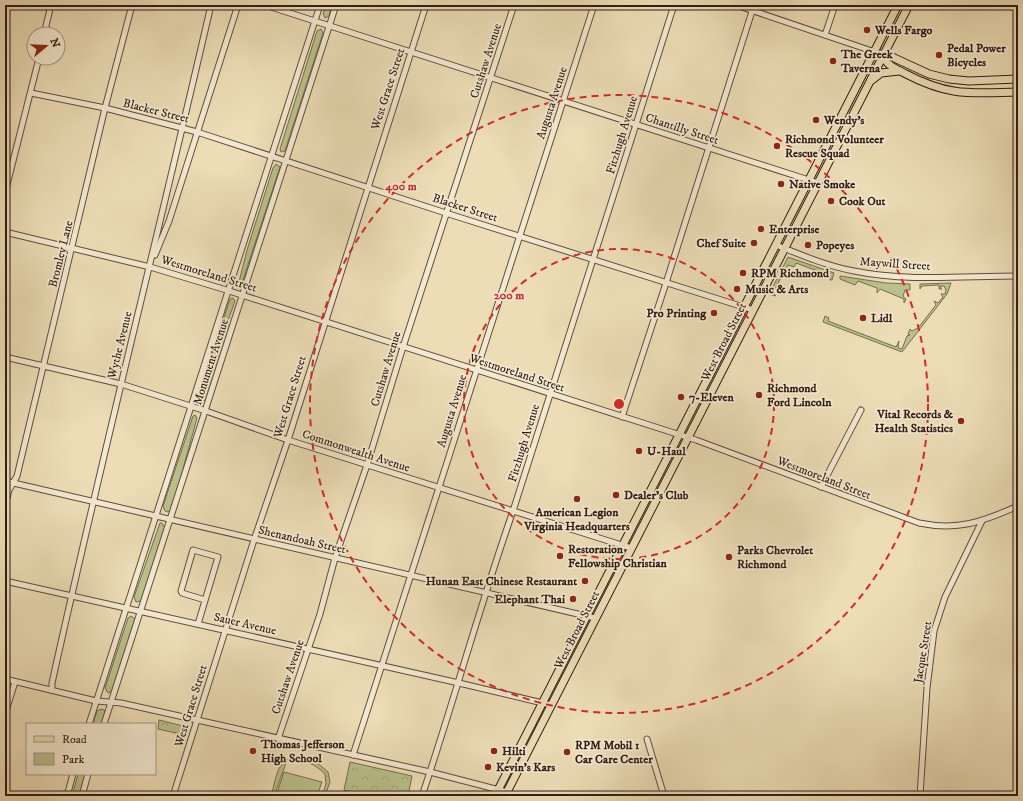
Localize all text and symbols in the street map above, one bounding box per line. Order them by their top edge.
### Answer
street label: Cutshaw Avenue [467,22,505,100]
place label: Wells Fargo [874,23,933,38]
marker: Wells Fargo [862,25,872,35]
north arrow [26,26,66,66]
text: N [46,37,63,50]
place label: Pedal Power Bicycles [947,41,1006,70]
street label: West Grace Street [367,46,408,133]
place label: The Greek Taverna [840,47,894,76]
marker: Pedal Power Bicycles [934,50,944,60]
marker: The Greek Taverna [828,56,838,66]
street label: Augusta Avenue [533,65,571,141]
street label: Fitzhugh Avenue [603,94,641,176]
street label: Blacker Street [121,96,191,126]
street label: Chantilly Street [643,110,721,148]
place label: Wendy's [823,113,864,128]
marker: Wendy's [811,115,821,125]
place label: Richmond Volunteer Rescue Squad [785,132,884,161]
marker: Richmond Volunteer Rescue Squad [772,141,782,151]
place label: Native Smoke [789,177,855,192]
text: 400 m [384,179,417,194]
marker: Native Smoke [776,179,786,189]
street label: Blacker Street [431,190,500,226]
place label: Cook Out [839,194,885,209]
marker: Cook Out [826,196,836,206]
street label: Bromley Lane [45,219,77,289]
place label: Enterprise [769,222,820,237]
marker: Enterprise [756,224,766,234]
place label: Chef Suite [696,236,746,251]
marker: Chef Suite [749,238,759,248]
place label: Popeyes [816,238,854,253]
marker: Popeyes [803,240,813,250]
street label: Westmoreland Street [158,252,259,296]
street label: Maywill Street [859,254,931,274]
place label: RPM Richmond [751,266,830,281]
marker: RPM Richmond [738,268,748,278]
place label: Music & Arts [745,282,808,297]
marker: Music & Arts [732,284,742,294]
text: 200 m [494,288,524,303]
street label: West Broad Street [697,300,750,384]
place label: Pro Printing [646,306,707,321]
marker: Pro Printing [709,308,719,318]
street label: Wythe Avenue [104,310,136,381]
place label: Lidl [871,311,893,326]
marker: Lidl [858,313,868,323]
street label: Monument Avenue [190,317,232,407]
street label: Cutshaw Avenue [367,330,405,408]
street label: Westmoreland Street [466,350,567,396]
street label: West Grace Street [270,354,310,441]
street label: Augusta Avenue [434,373,470,449]
place label: Richmond Ford Lincoln [767,381,832,410]
place label: 7-Eleven [689,390,734,405]
marker: Richmond Ford Lincoln [754,390,764,400]
marker: 7-Eleven [676,392,686,402]
centre of rings [612,397,626,411]
street label: Fitzhugh Avenue [505,402,543,484]
place label: Vital Records & Health Statistics [874,407,954,436]
marker: Vital Records & Health Statistics [956,416,966,426]
street label: Commonwealth Avenue [300,426,412,476]
place label: U-Haul [647,444,686,459]
marker: U-Haul [634,446,644,456]
street label: Westmoreland Street [774,453,873,503]
place label: Dealer's Club [624,488,689,503]
marker: Dealer's Club [611,490,621,500]
marker: American Legion Virginia Headquarters [572,494,582,504]
place label: American Legion Virginia Headquarters [523,505,630,534]
street label: Shenandoah Street [257,523,347,557]
place label: Restoration Fellowship Christian [568,542,668,571]
place label: Parks Chevrolet Richmond [737,543,813,572]
marker: Restoration Fellowship Christian [555,551,565,561]
marker: Parks Chevrolet Richmond [724,552,734,562]
place label: Hunan East Chinese Restaurant [426,574,577,589]
marker: Hunan East Chinese Restaurant [580,576,590,586]
street label: West Broad Street [550,588,603,672]
place label: Elephant Thai [494,592,565,607]
marker: Elephant Thai [568,594,578,604]
street label: Sauer Avenue [212,610,278,638]
street label: Jacque Street [911,620,935,685]
street label: Cutshaw Avenue [268,638,308,716]
street label: West Grace Street [171,663,211,750]
legend [26,723,156,775]
text: Road [62,732,87,747]
place label: Thomas Jefferson High School [260,737,345,766]
place label: RPM Mobil 1 Car Care Center [575,738,653,767]
place label: Hilti [502,744,526,759]
marker: Thomas Jefferson High School [248,746,258,756]
marker: Hilti [489,746,499,756]
marker: RPM Mobil 1 Car Care Center [562,747,572,757]
text: Park [62,752,84,767]
place label: Kevin's Kars [496,760,555,775]
marker: Kevin's Kars [483,762,493,772]

